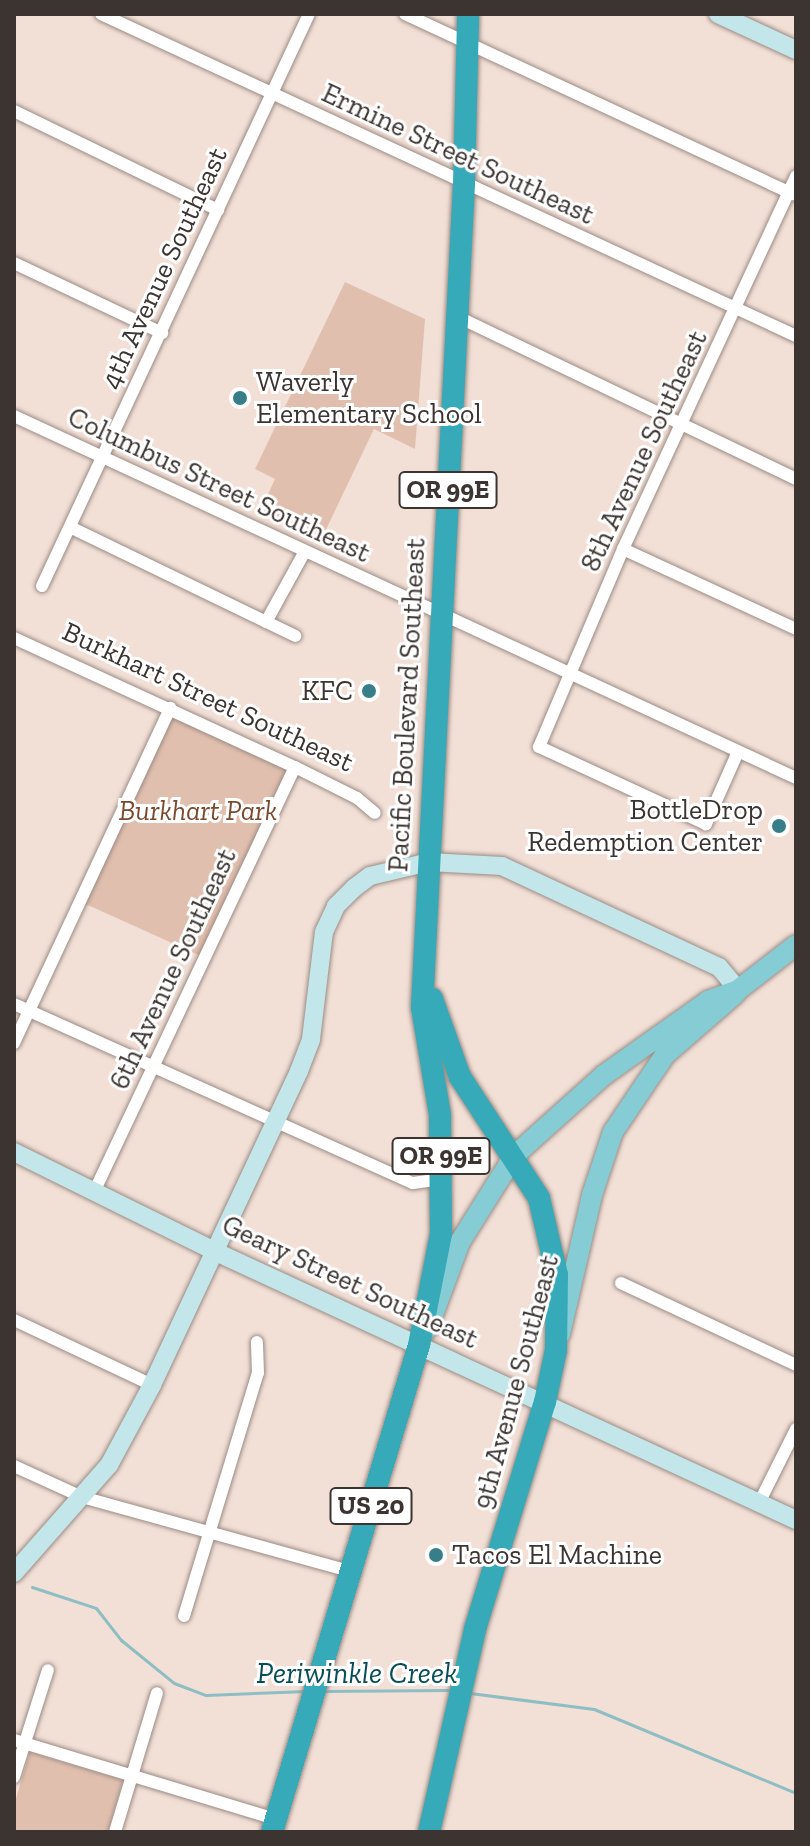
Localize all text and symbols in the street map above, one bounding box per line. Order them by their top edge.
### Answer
street label: Ermine Street Southeast [317,76,599,232]
street label: 4th Avenue Southeast [93,142,235,394]
street label: 8th Avenue Southeast [573,325,715,577]
place label: Waverly Elementary School [256,365,482,431]
marker: Waverly Elementary School [231,389,249,407]
street label: Columbus Street Southeast [63,400,375,570]
road number: OR 99E [398,468,498,512]
street label: Pacific Boulevard Southeast [381,537,433,873]
street label: Burkhart Street Southeast [57,615,359,779]
place label: KFC [301,674,353,708]
marker: KFC [360,682,378,700]
place label: BottleDrop Redemption Center [527,793,763,859]
park label: Burkhart Park [119,794,277,828]
marker: BottleDrop Redemption Center [770,817,788,835]
street label: 6th Avenue Southeast [102,843,244,1095]
road number: OR 99E [391,1134,491,1178]
street label: Geary Street Southeast [216,1208,484,1356]
street label: 9th Avenue Southeast [466,1251,566,1513]
road number: US 20 [329,1484,413,1528]
place label: Tacos El Machine [452,1538,662,1572]
marker: Tacos El Machine [427,1546,445,1564]
water label: Periwinkle Creek [257,1655,457,1691]

